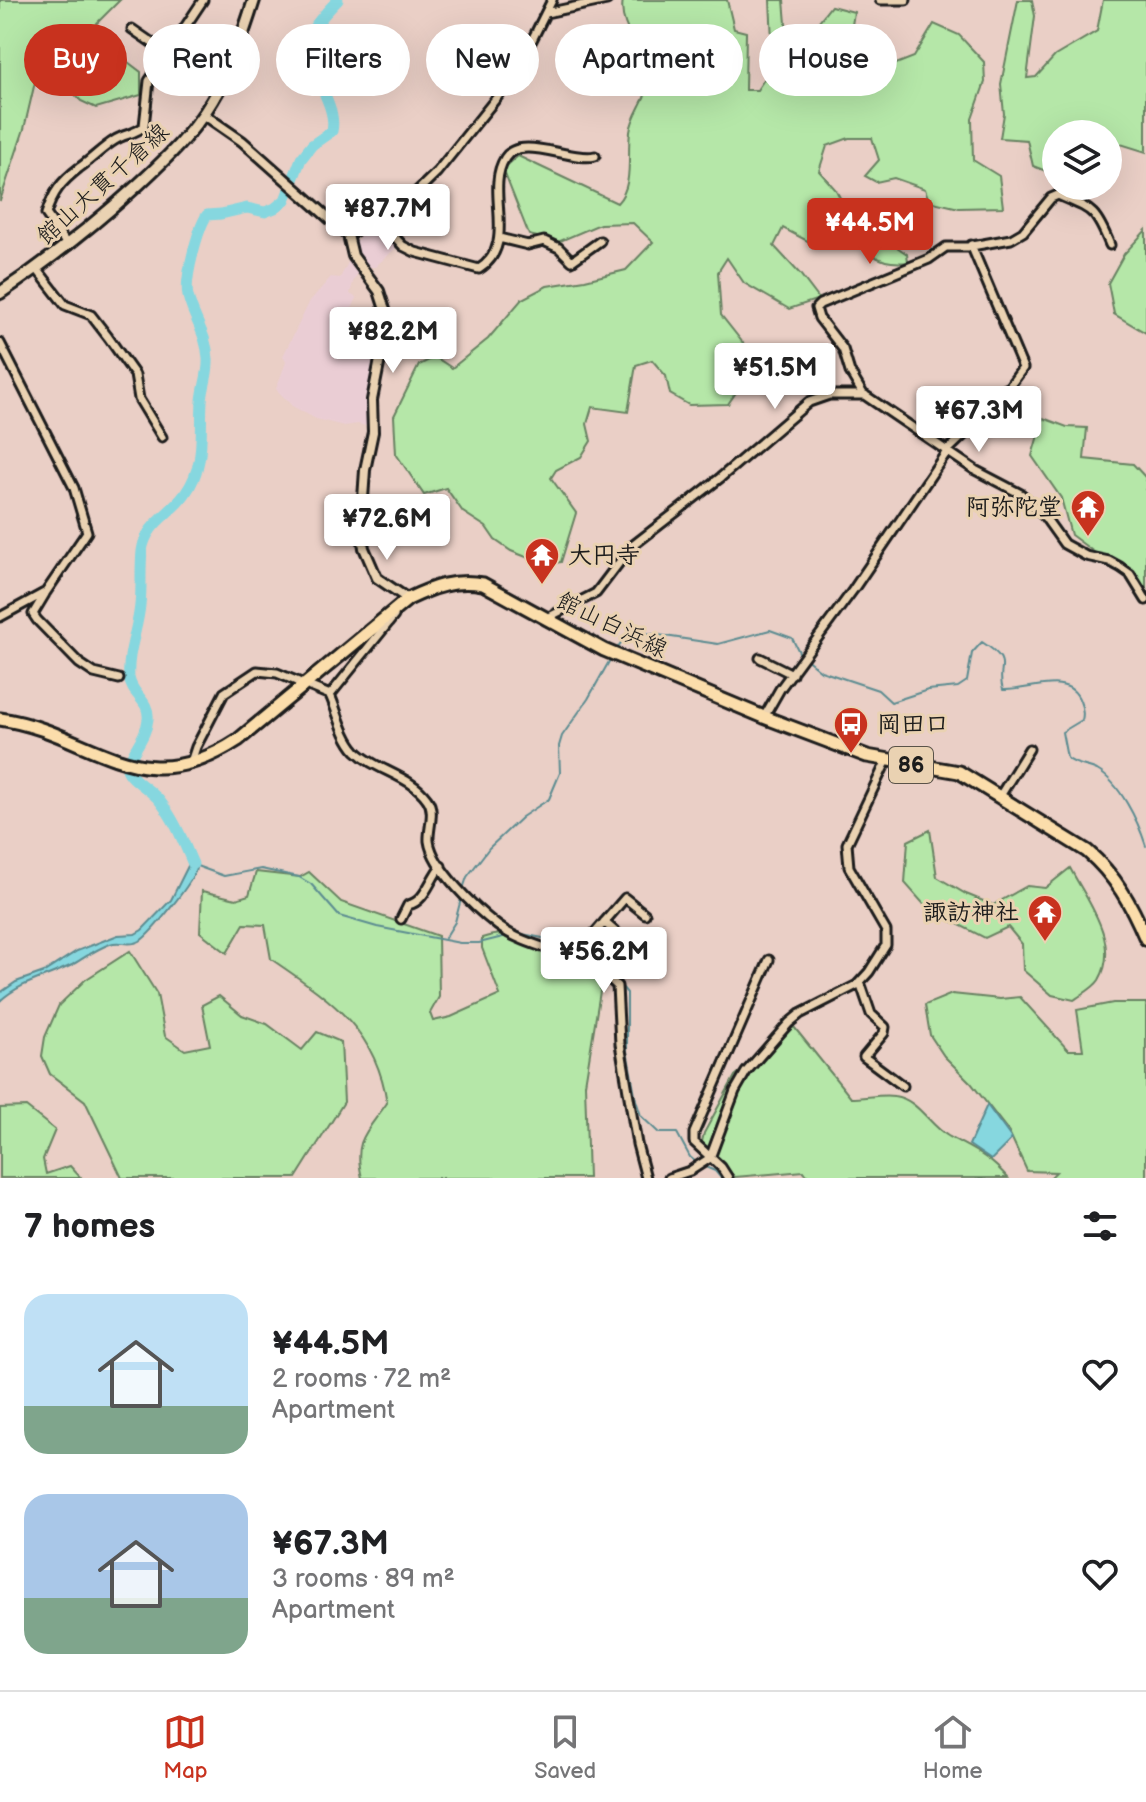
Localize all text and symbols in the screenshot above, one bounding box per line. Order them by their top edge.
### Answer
chip: Buy [24,24,127,96]
chip: Rent [143,24,260,96]
chip: Filters [276,24,410,96]
chip: New [426,24,539,96]
chip: Apartment [555,24,743,96]
chip: House [759,24,897,96]
street label: 館山大貫千倉線 [31,117,175,251]
map controls [1042,120,1122,200]
button: layers [1042,120,1122,200]
pin: ¥87.7M [323,184,453,252]
text: ¥87.7M [344,194,432,225]
pin: ¥44.5M [805,198,935,266]
text: ¥44.5M [825,208,915,239]
pin: ¥82.2M [328,307,458,375]
text: ¥82.2M [348,317,438,348]
pin: ¥51.5M [710,343,840,411]
text: ¥51.5M [732,353,818,384]
pin: ¥67.3M [914,386,1044,454]
text: ¥67.3M [934,396,1024,427]
temple icon: 阿弥陀堂 [1069,488,1107,538]
place label: 阿弥陀堂 [966,493,1062,522]
pin: ¥72.6M [322,494,452,562]
text: ¥72.6M [342,504,432,535]
temple icon: 大円寺 [523,536,561,586]
place label: 大円寺 [568,541,640,570]
street label: 館山白浜線 [552,586,672,664]
bus stop icon: 岡田口 [832,705,870,755]
place label: 岡田口 [877,710,949,739]
road number: 86 [889,747,933,783]
temple icon: 諏訪神社 [1026,893,1064,943]
place label: 諏訪神社 [923,898,1019,927]
pin: ¥56.2M [539,927,669,995]
text: ¥56.2M [559,937,649,968]
icon: filters [1078,1204,1122,1248]
text: 7 homes [24,1206,155,1247]
text: ¥44.5M [272,1323,389,1364]
icon: home [88,1326,184,1422]
icon: heart [1078,1352,1122,1396]
text: 2 rooms · 72 m² [272,1364,451,1395]
text: Apartment [272,1395,395,1426]
text: ¥67.3M [272,1523,389,1564]
icon: home [88,1526,184,1622]
icon: heart [1078,1552,1122,1596]
text: 3 rooms · 89 m² [272,1564,455,1595]
text: Apartment [272,1595,395,1626]
tab: Map [163,1710,208,1785]
tab: Saved [534,1710,596,1785]
tab: Home [923,1710,983,1785]

